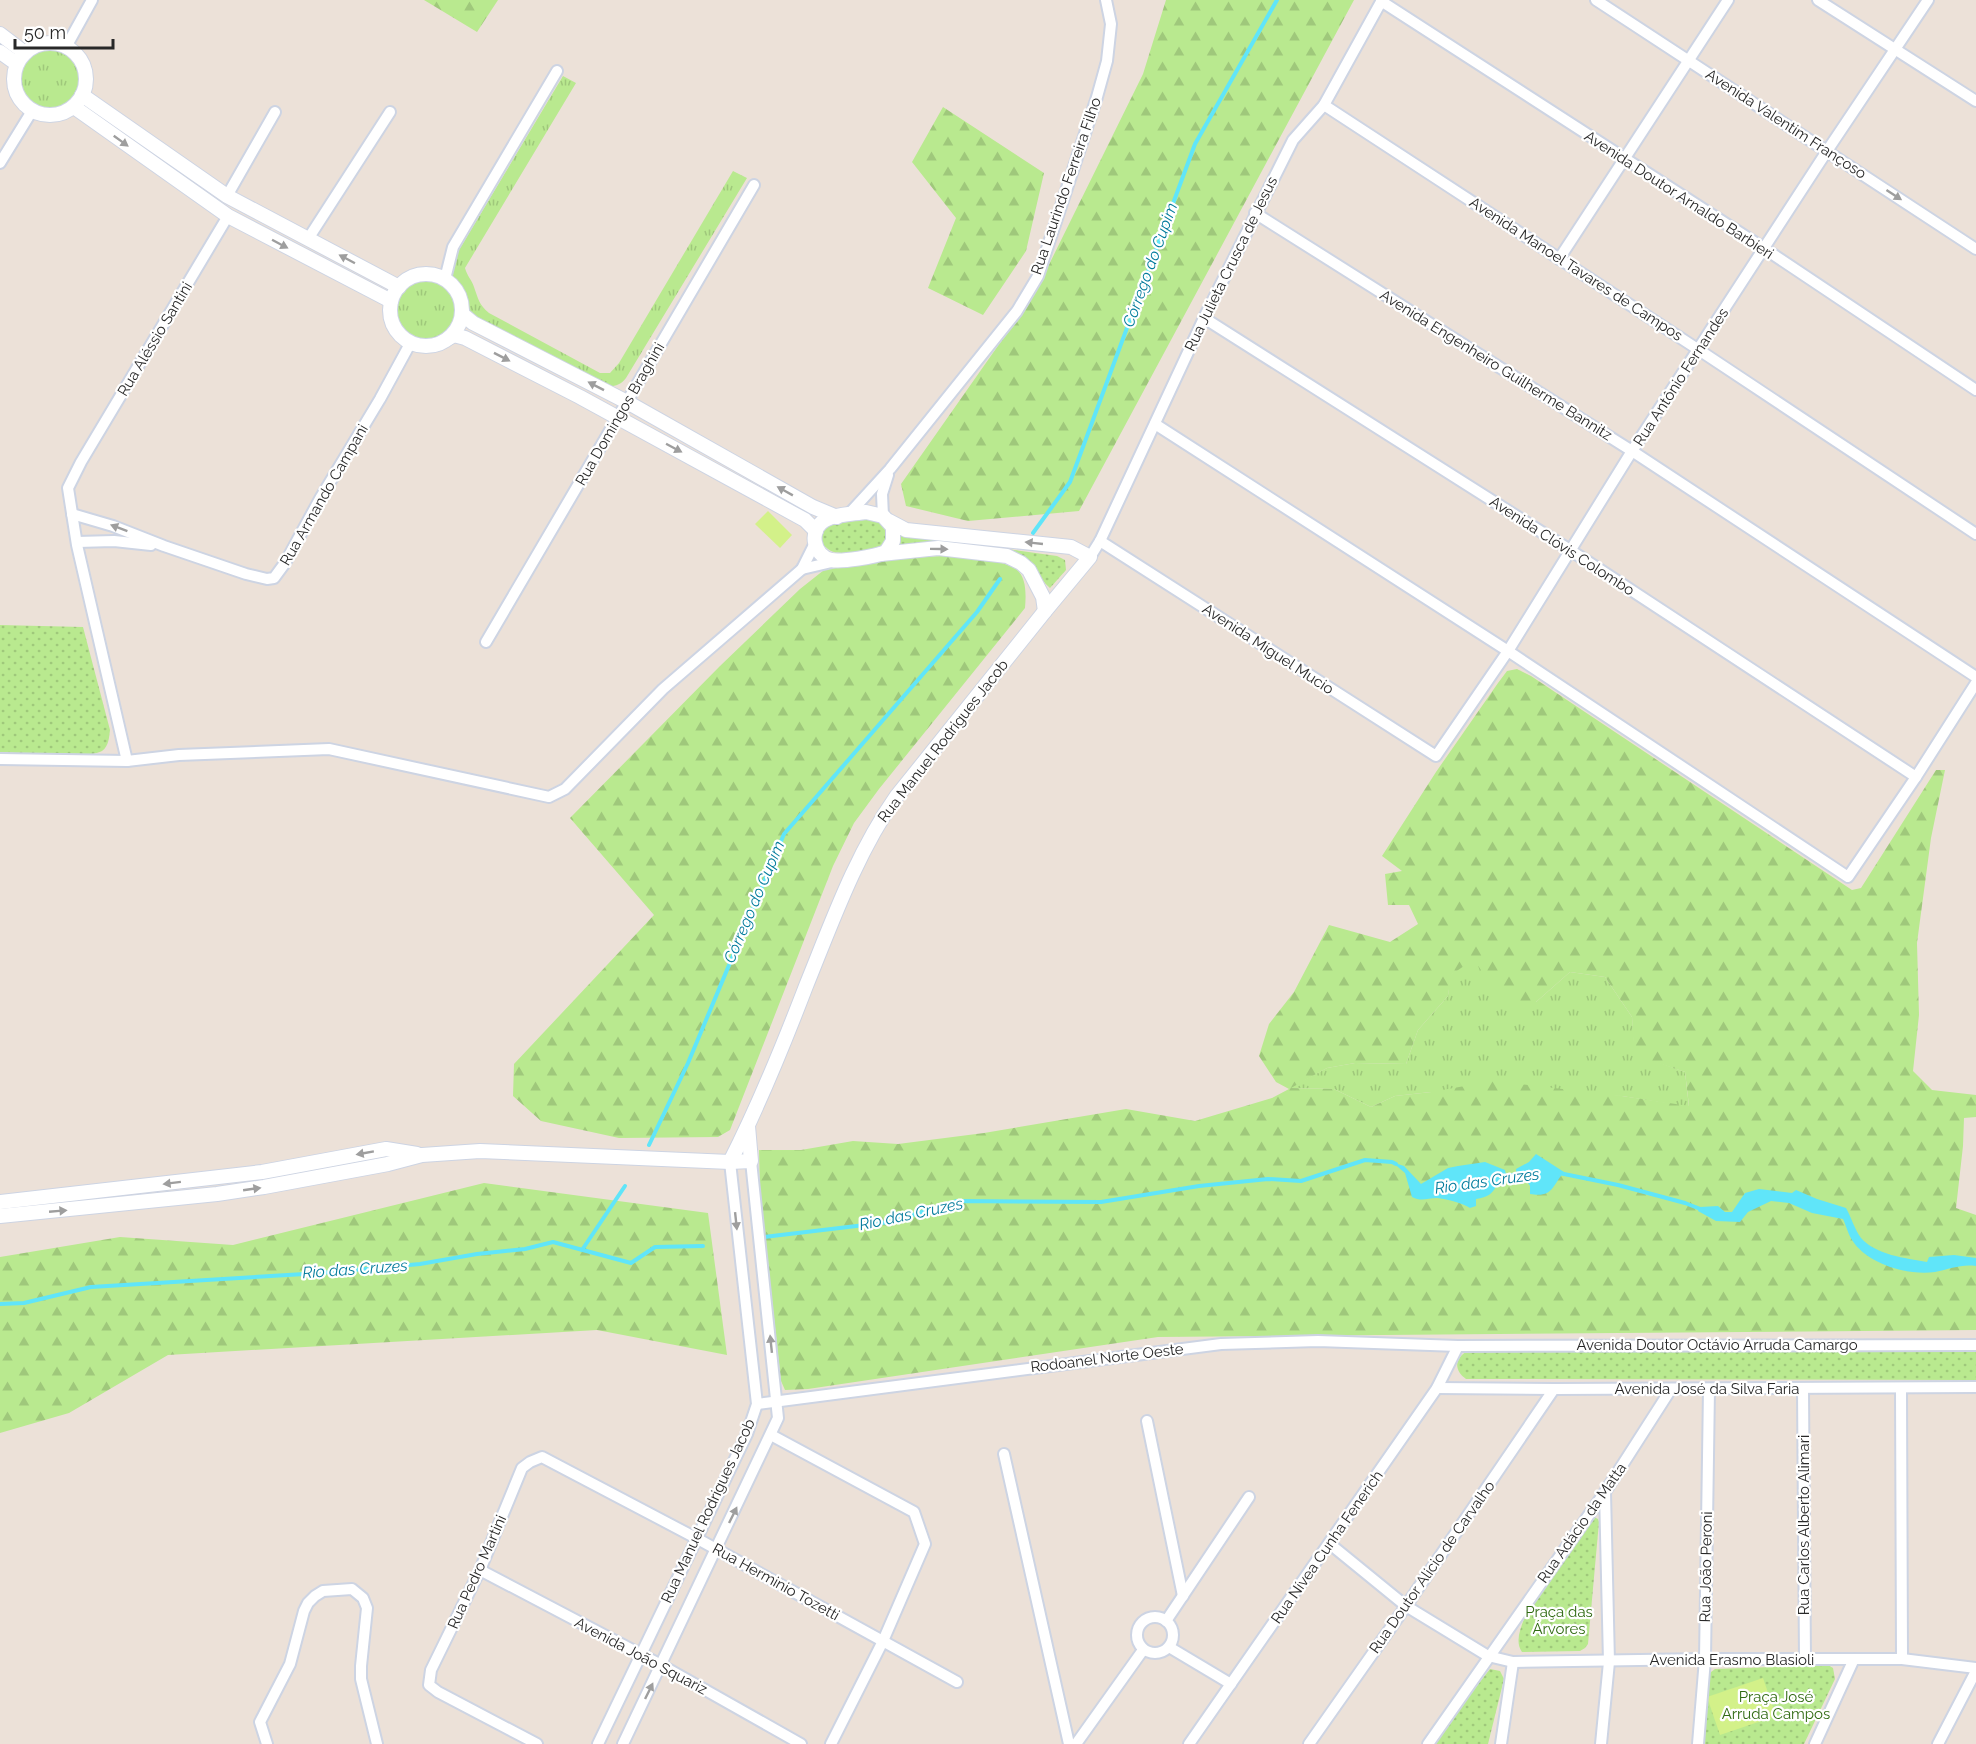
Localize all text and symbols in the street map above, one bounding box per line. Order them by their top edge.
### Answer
scale bar [15,12,112,50]
text: 50 m [24,22,66,43]
street label: Avenida Valentim Françoso [1702,65,1870,183]
street label: Rua Laurindo Ferreira Filho [1027,95,1105,277]
street label: Avenida Doutor Arnaldo Barbieri [1581,127,1777,263]
one-way arrow [113,135,129,147]
street label: Rua Julieta Crusca de Jesus [1181,174,1281,354]
one-way arrow [1886,189,1902,200]
street label: Avenida Manoel Tavares de Campos [1466,193,1686,345]
water label: Córrego do Cupim [1119,200,1181,330]
one-way arrow [271,239,288,249]
one-way arrow [338,254,355,264]
street label: Rua Aléssio Santini [114,279,196,399]
street label: Avenida Engenheiro Guilherme Bannitz [1377,286,1615,444]
street label: Rua Antônio Fernandes [1630,305,1732,449]
street label: Rua Domingos Braghini [572,339,668,489]
one-way arrow [493,352,510,361]
one-way arrow [587,381,604,391]
street label: Rua Armando Campani [276,421,372,569]
one-way arrow [666,443,683,453]
one-way arrow [776,486,793,496]
street label: Avenida Clóvis Colombo [1486,492,1638,600]
one-way arrow [109,523,127,533]
one-way arrow [1024,539,1043,548]
one-way arrow [930,544,949,554]
street label: Avenida Miguel Mucio [1199,600,1337,698]
street label: Rua Manuel Rodrigues Jacob [874,656,1012,826]
water label: Córrego do Cupim [720,838,788,966]
one-way arrow [355,1149,374,1158]
water label: Rio das Cruzes [1433,1164,1541,1198]
one-way arrow [163,1178,182,1188]
one-way arrow [243,1184,262,1193]
water label: Rio das Cruzes [857,1194,965,1234]
one-way arrow [49,1206,68,1216]
one-way arrow [732,1211,741,1230]
water label: Rio das Cruzes [302,1256,409,1282]
one-way arrow [766,1335,776,1354]
street label: Avenida Doutor Octávio Arruda Camargo [1576,1336,1858,1354]
street label: Rodoanel Norte Oeste [1029,1340,1185,1376]
street label: Avenida José da Silva Faria [1614,1380,1800,1398]
street label: Rua Manuel Rodrigues Jacob [657,1416,759,1606]
street label: Rua Carlos Alberto Alimari [1795,1435,1813,1615]
street label: Rua Adácio da Matta [1534,1459,1630,1587]
street label: Rua Nívea Cunha Fenerich [1267,1467,1387,1627]
street label: Rua Doutor Alicio de Carvalho [1365,1477,1499,1657]
one-way arrow [728,1507,737,1524]
street label: Rua João Peroni [1696,1511,1716,1623]
street label: Rua Pedro Martini [444,1512,510,1632]
street label: Rua Herminio Tozetti [709,1540,843,1624]
park label: Praça das Árvores [1525,1603,1593,1638]
street label: Avenida João Squariz [572,1613,710,1699]
street label: Avenida Erasmo Blasioli [1650,1651,1814,1669]
one-way arrow [644,1683,653,1700]
park label: Praça José Arruda Campos [1722,1688,1830,1723]

